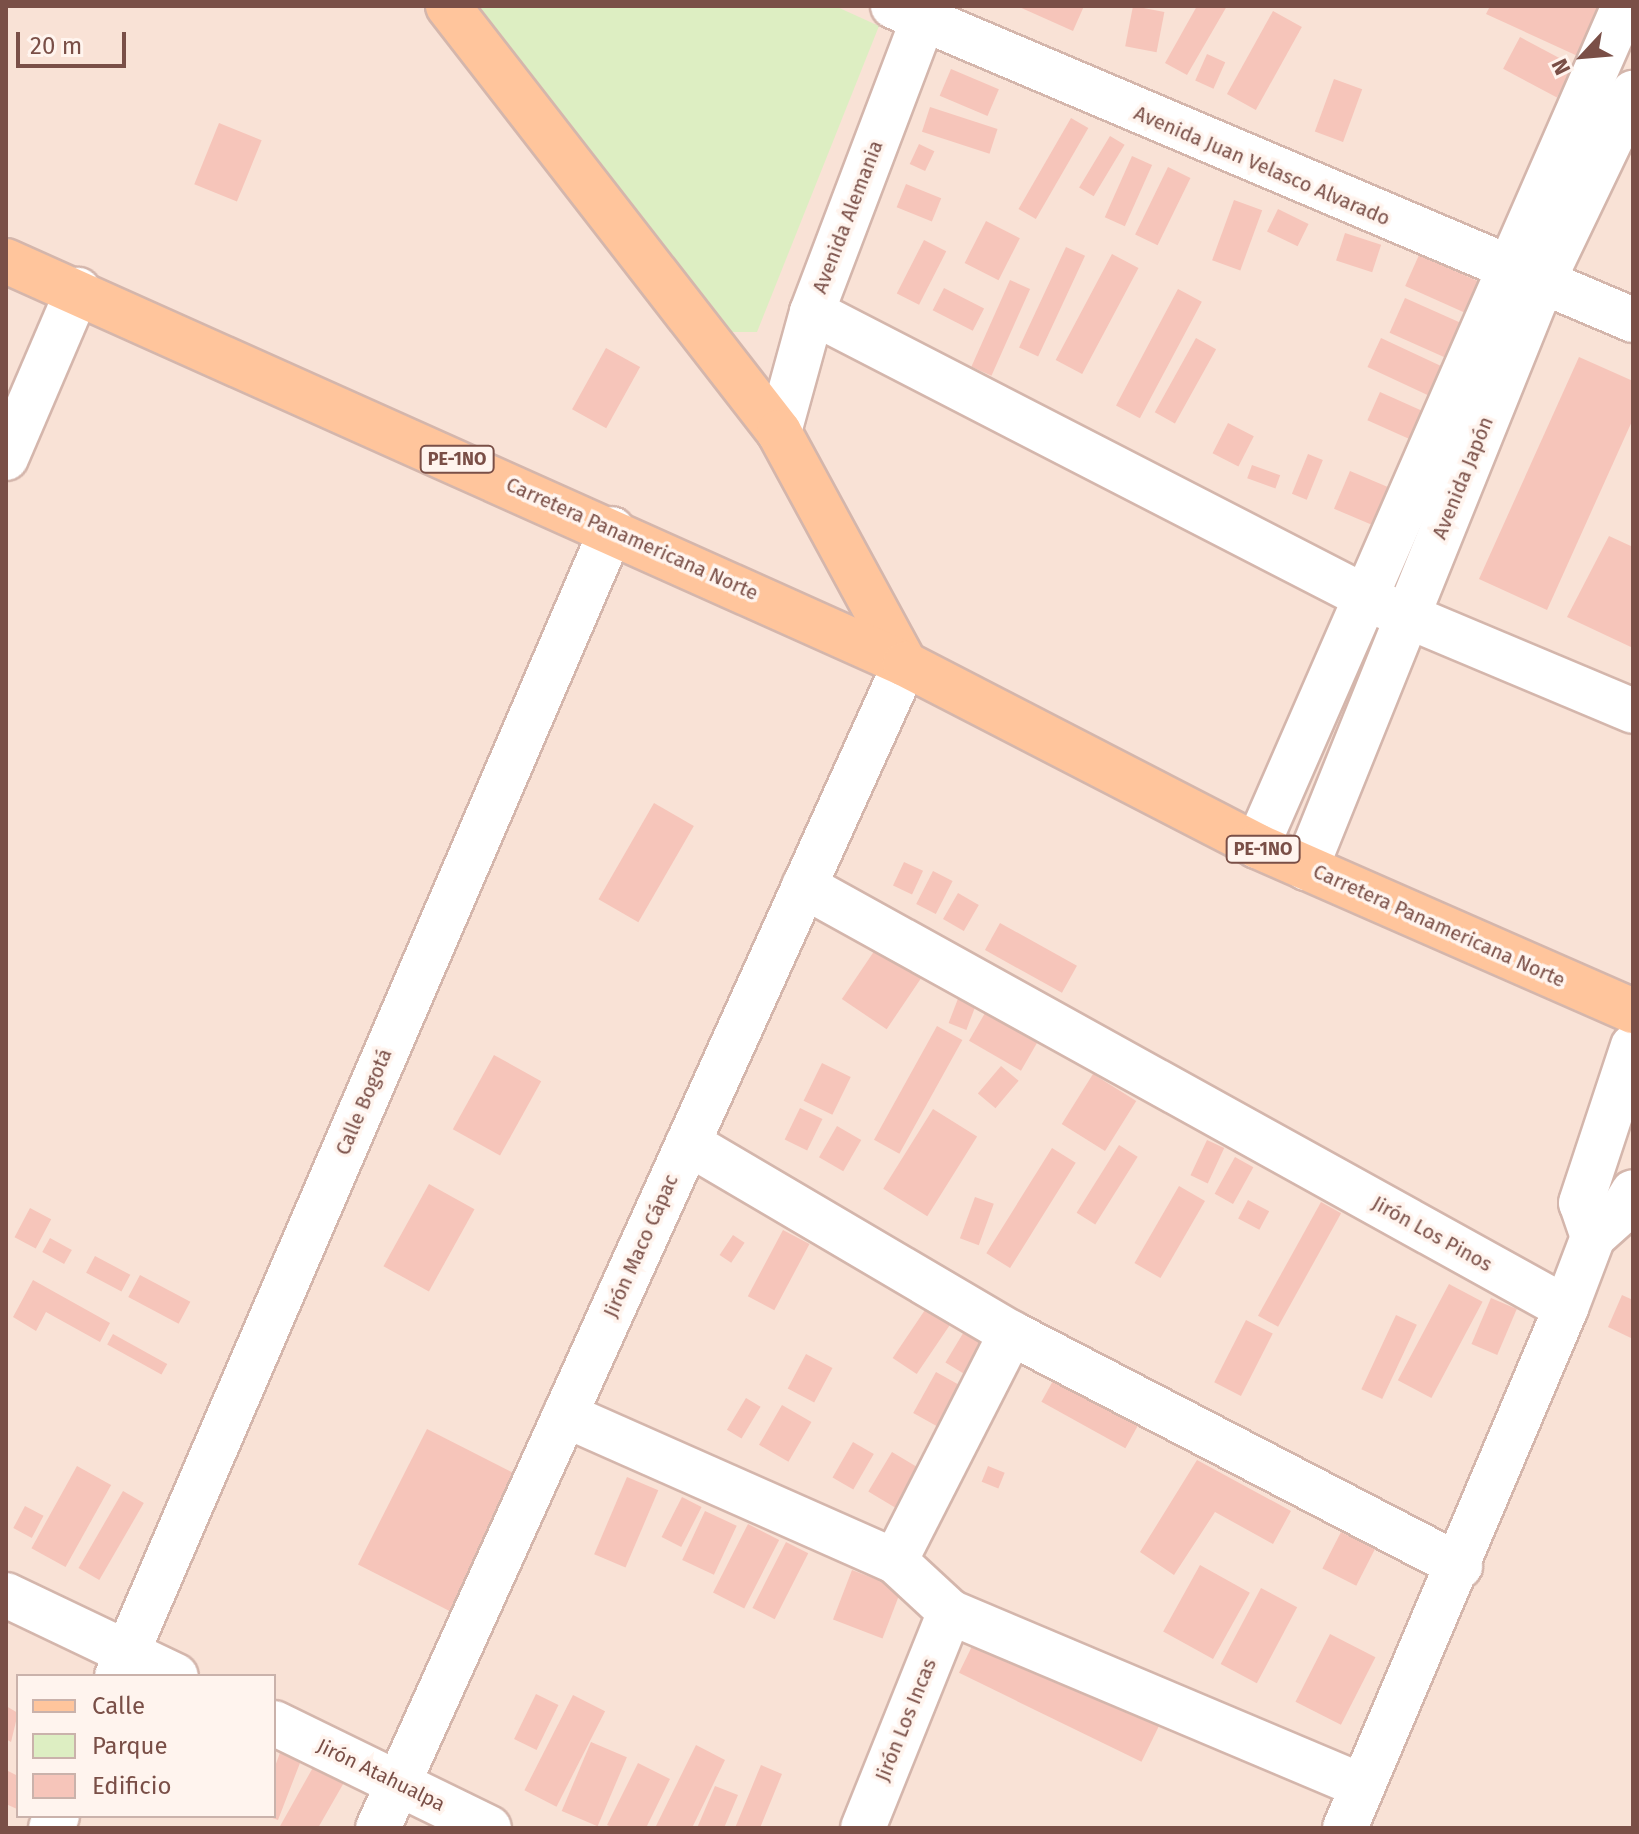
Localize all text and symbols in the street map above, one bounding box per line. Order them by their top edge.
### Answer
scale bar [20,16,130,66]
north arrow [1543,16,1623,96]
text: 20 m [30,32,82,60]
text: N [1546,54,1576,79]
street label: Avenida Juan Velasco Alvarado [1130,101,1394,231]
street label: Avenida Alemania [808,137,888,297]
street label: Avenida Japón [1428,413,1498,543]
road number: PE-1NO [419,445,495,473]
street label: Carretera Panamericana Norte [502,473,762,605]
road number: PE-1NO [1225,835,1301,863]
street label: Carretera Panamericana Norte [1309,860,1569,992]
street label: Calle Bogotá [331,1045,397,1159]
street label: Jirón Maco Cápac [599,1171,683,1321]
street label: Jirón Los Pinos [1368,1191,1496,1277]
street label: Jirón Los Incas [870,1655,942,1785]
legend [16,1674,276,1818]
text: Calle [92,1692,145,1720]
text: Parque [92,1732,168,1760]
street label: Jirón Atahualpa [313,1734,449,1816]
text: Edificio [92,1772,172,1800]

